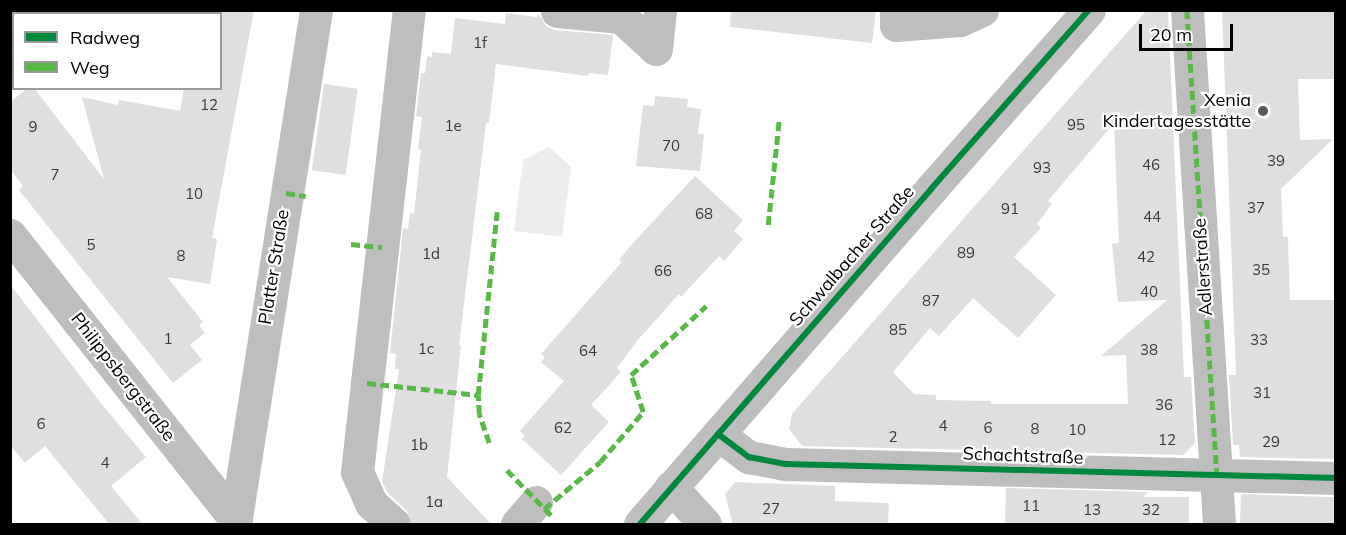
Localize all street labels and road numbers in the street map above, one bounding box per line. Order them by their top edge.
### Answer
street label: Schwalbacher Straße [785,181,919,331]
street label: Platter Straße [254,208,294,326]
street label: Adlerstraße [1189,217,1217,317]
street label: Philippsbergstraße [66,308,180,446]
street label: Schachtstraße [962,443,1084,469]

